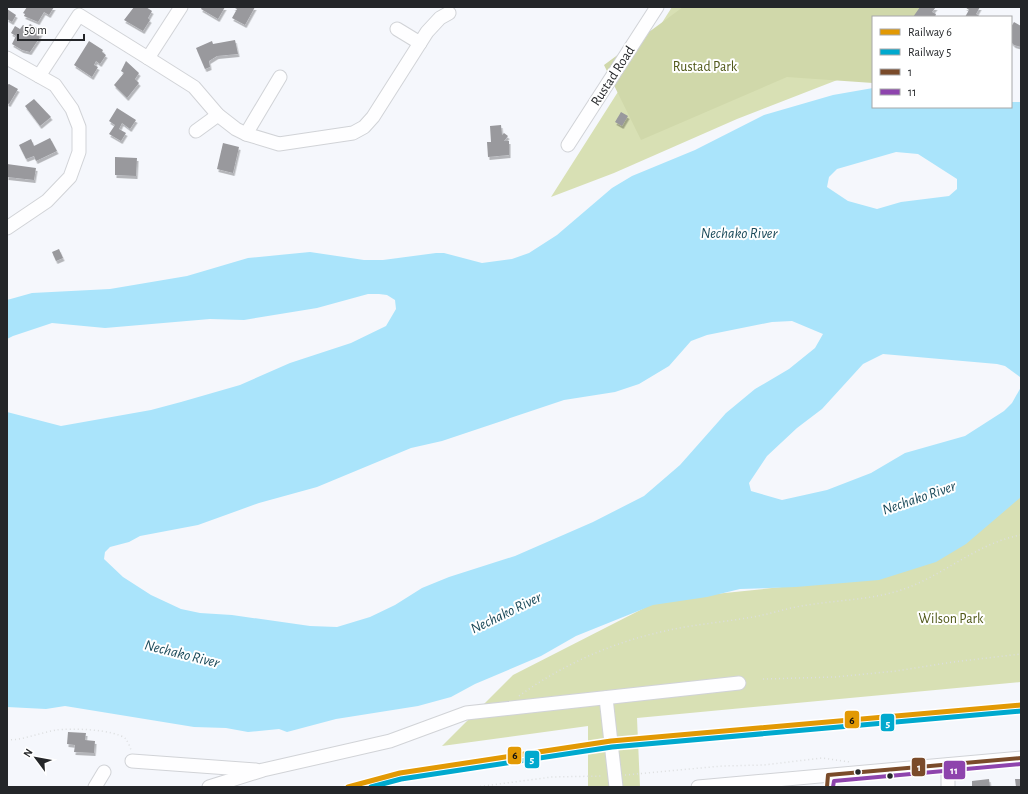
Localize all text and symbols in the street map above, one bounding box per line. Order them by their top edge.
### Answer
scale bar [18,16,84,42]
legend [872,16,1012,108]
text: 50 m [24,24,47,36]
text: Railway 6 [908,26,952,39]
street label: Rustad Road [589,44,637,108]
text: Railway 5 [908,46,951,59]
park label: Rustad Park [673,60,738,74]
text: 1 [908,66,912,78]
text: 11 [908,86,916,98]
water label: Nechako River [701,226,778,241]
water label: Nechako River [880,478,959,518]
water label: Nechako River [468,589,545,637]
park label: Wilson Park [919,612,984,626]
water label: Nechako River [143,637,222,671]
line badge: 6 [844,710,860,729]
line badge: 5 [880,713,895,732]
text: 6 [849,715,855,726]
text: 5 [886,718,891,729]
north arrow [16,738,56,778]
line badge: 6 [507,746,522,765]
text: N [21,747,35,759]
text: 6 [512,750,518,761]
line badge: 5 [524,750,540,769]
text: 5 [530,754,535,765]
line badge: 1 [911,757,926,777]
line badge: 11 [943,760,966,780]
text: 1 [917,762,921,773]
text: 11 [950,765,958,776]
unlabelled marker [853,767,863,777]
unlabelled marker [885,771,895,781]

